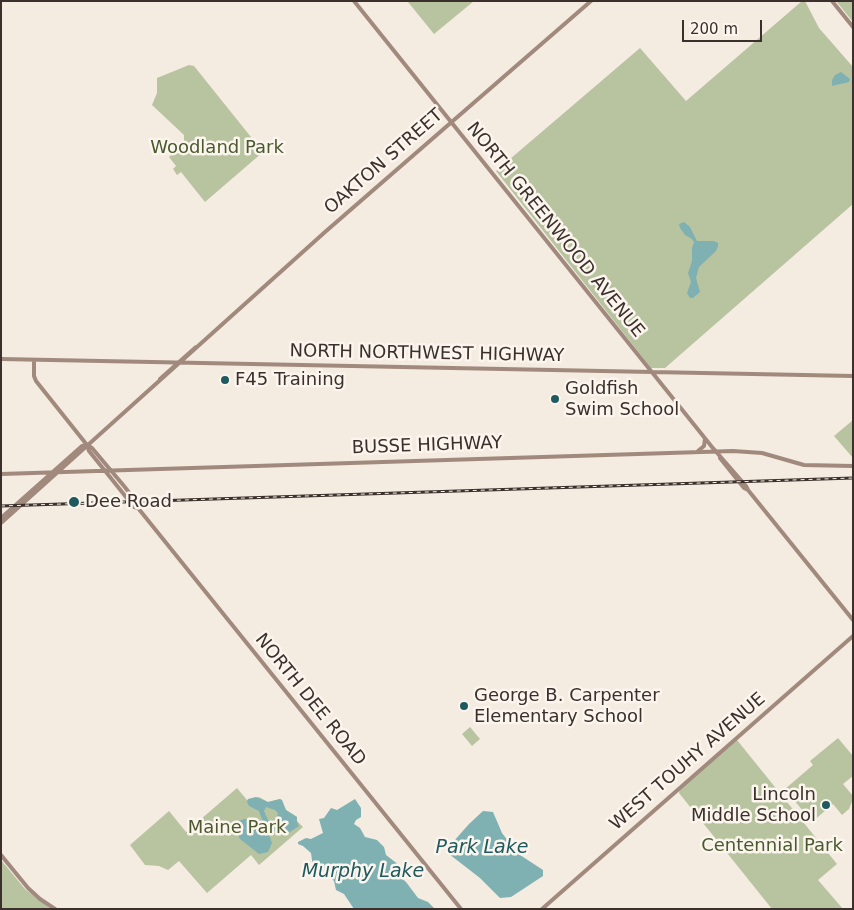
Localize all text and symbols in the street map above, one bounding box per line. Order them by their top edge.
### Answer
scale bar [684,10,764,42]
text: 200 m [690,20,738,38]
street label: OAKTON STREET [320,105,448,219]
street label: NORTH GREENWOOD AVENUE [462,118,648,342]
park label: Woodland Park [150,137,284,159]
street label: NORTH NORTHWEST HIGHWAY [289,341,565,367]
place label: F45 Training [235,369,345,391]
marker: F45 Training [219,374,231,386]
place label: Goldfish Swim School [565,378,679,420]
marker: Goldfish Swim School [549,393,561,405]
street label: BUSSE HIGHWAY [351,433,503,459]
place label: Dee Road [85,491,172,513]
marker: Dee Road [67,495,81,509]
street label: NORTH DEE ROAD [250,629,370,771]
place label: George B. Carpenter Elementary School [474,685,660,728]
street label: WEST TOUHY AVENUE [606,689,770,835]
marker: George B. Carpenter Elementary School [458,700,470,712]
place label: Lincoln Middle School [691,784,816,826]
marker: Lincoln Middle School [820,799,832,811]
park label: Maine Park [188,817,286,839]
park label: Centennial Park [701,835,843,857]
water label: Park Lake [436,837,528,859]
water label: Murphy Lake [302,861,424,883]

